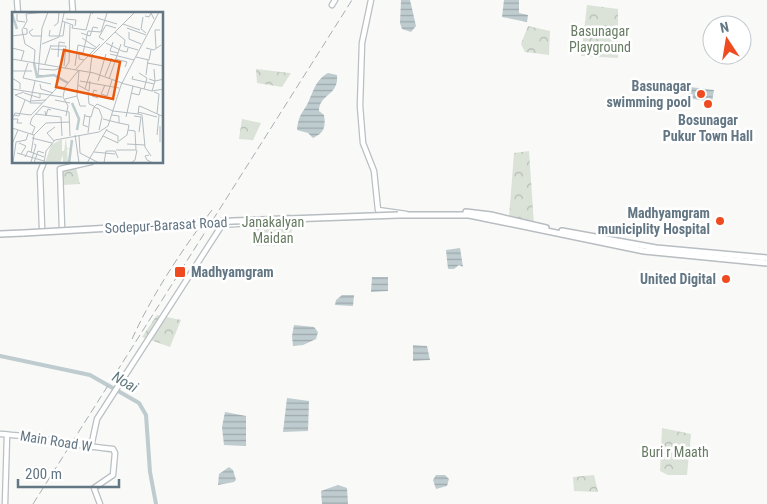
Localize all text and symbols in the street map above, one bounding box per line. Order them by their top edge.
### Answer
inset map [12,12,164,164]
north arrow [702,15,752,65]
text: N [718,19,730,36]
park label: Basunagar Playground [569,23,631,55]
place label: Basunagar swimming pool [606,78,691,110]
marker: Basunagar swimming pool [695,88,707,100]
marker: Bosunagar Pukur Town Hall [702,98,714,110]
place label: Bosunagar Pukur Town Hall [663,112,753,144]
place label: Madhyamgram municiplity Hospital [598,205,710,237]
street label: Sodepur-Barasat Road [104,214,228,236]
park label: Janakalyan Maidan [242,214,304,246]
marker: Madhyamgram municiplity Hospital [714,215,726,227]
place label: Madhyamgram [191,264,274,280]
marker: Madhyamgram [173,265,187,279]
place label: United Digital [640,271,716,287]
marker: United Digital [720,273,732,285]
water label: Noai [109,368,142,397]
street label: Main Road W [19,427,93,455]
park label: Buri r Maath [641,444,709,460]
scale bar [18,456,119,488]
text: 200 m [25,465,62,483]

